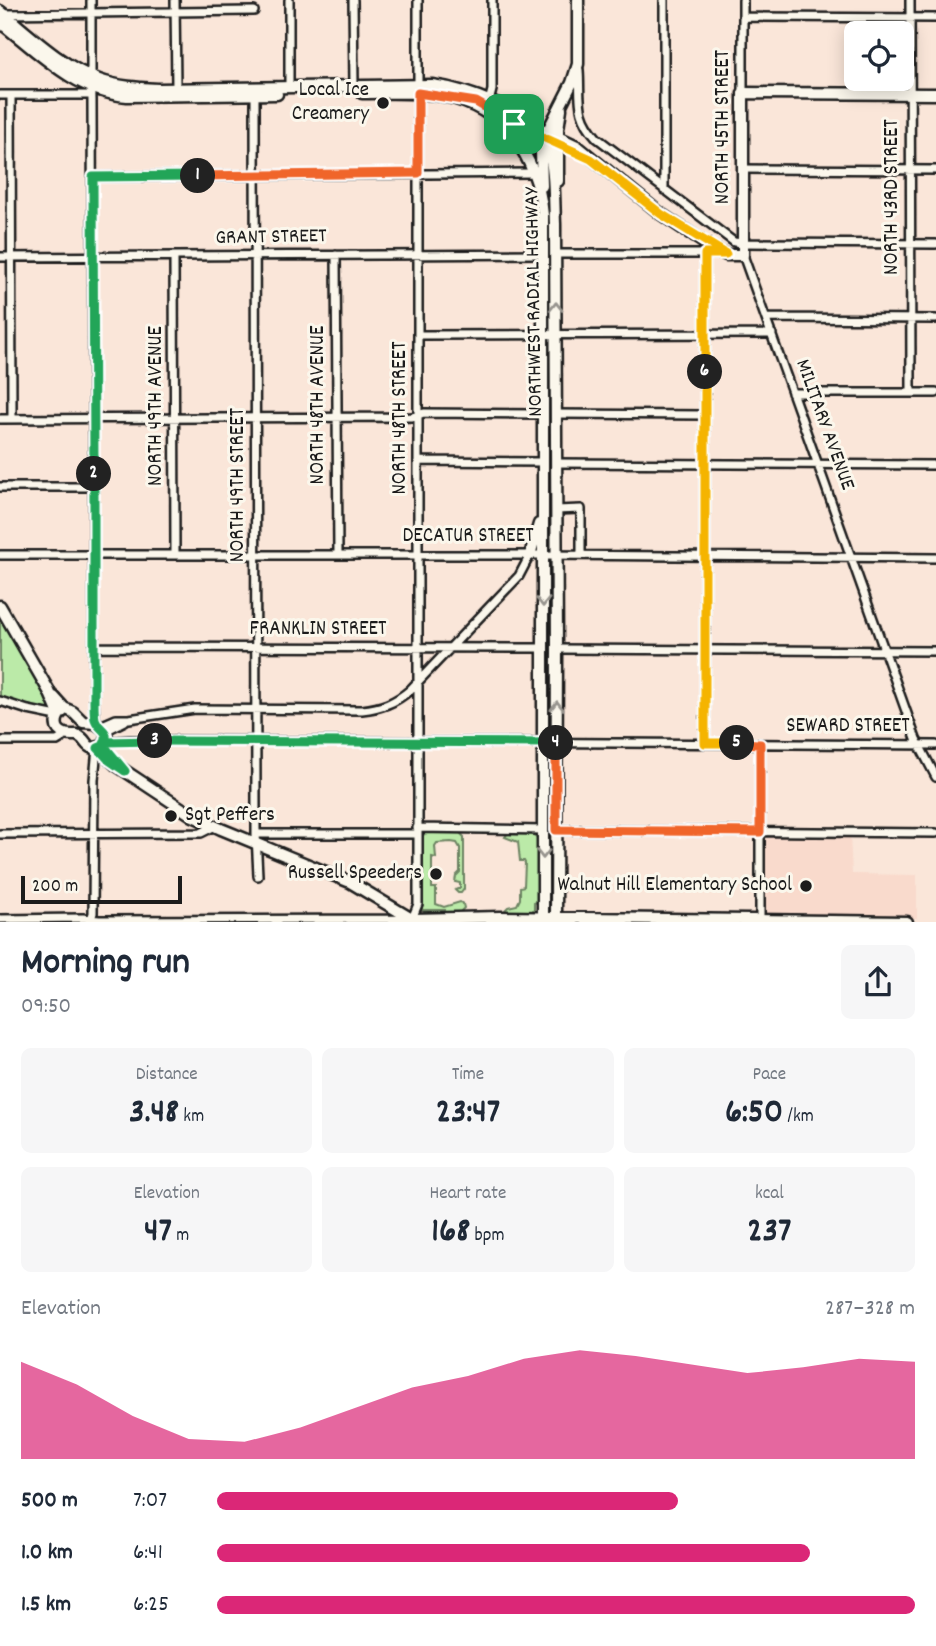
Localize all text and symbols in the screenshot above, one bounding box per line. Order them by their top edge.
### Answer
map controls [844,21,914,91]
button: locate [844,21,914,91]
street label: NORTH 45TH STREET [709,49,739,204]
place label: Local Ice Creamery [292,76,369,130]
pin [484,94,544,154]
marker: Local Ice Creamery [375,95,391,111]
icon: arrive [495,105,533,143]
street label: NORTH 43RD STREET [878,118,908,275]
pin: 1 [180,158,216,194]
text: 1 [195,162,200,189]
street label: NORTHWEST RADIAL HIGHWAY [518,186,552,417]
street label: GRANT STREET [215,222,327,254]
one-way arrow [548,302,564,312]
street label: NORTH 48TH AVENUE [304,325,334,484]
street label: NORTH 49TH AVENUE [142,326,172,486]
street label: NORTH 48TH STREET [386,341,416,495]
pin: 6 [688,354,722,390]
street label: MILITARY AVENUE [786,355,862,495]
text: 6 [700,358,709,385]
street label: NORTH 49TH STREET [224,407,254,562]
pin: 2 [76,456,112,491]
text: 2 [89,460,98,487]
street label: DECATUR STREET [402,522,534,552]
one-way arrow [535,597,551,607]
street label: FRANKLIN STREET [250,615,387,645]
one-way arrow [549,701,565,711]
street label: SEWARD STREET [786,712,910,742]
pin: 3 [138,724,172,758]
pin: 4 [538,726,574,760]
pin: 5 [720,726,754,760]
text: 3 [150,727,159,754]
text: 4 [552,729,559,756]
text: 5 [732,729,741,756]
place label: Sgt Peffers [185,801,275,831]
marker: Sgt Peffers [163,808,179,824]
one-way arrow [535,849,551,859]
place label: Russell Speeders [288,859,422,889]
marker: Russell Speeders [428,866,444,882]
place label: Walnut Hill Elementary School [558,871,792,901]
scale bar [21,872,182,904]
text: 200 m [32,874,78,901]
marker: Walnut Hill Elementary School [798,878,814,894]
text: Morning run [21,937,190,992]
button: share [841,945,915,1019]
text: 09:50 [21,991,71,1024]
text: Distance [136,1062,198,1089]
text: Time [452,1062,484,1089]
text: Pace [753,1062,786,1089]
text: 3.48 [129,1089,179,1139]
text: 23:47 [436,1089,500,1139]
text: 6:50 [725,1089,783,1139]
text: km [179,1104,204,1131]
text: /km [783,1104,814,1131]
text: Elevation [134,1181,200,1208]
text: Heart rate [430,1181,506,1208]
text: kcal [755,1181,784,1208]
text: 47 [144,1208,172,1258]
text: 168 [431,1208,470,1258]
text: 237 [747,1208,791,1258]
text: m [172,1223,189,1250]
text: bpm [470,1223,505,1250]
text: Elevation [21,1293,101,1326]
text: 287–328 m [825,1293,915,1326]
text: 500 m [21,1485,78,1518]
text: 7:07 [133,1485,167,1518]
text: 1.0 km [21,1537,73,1570]
text: 6:41 [133,1537,163,1570]
text: 1.5 km [21,1589,71,1622]
text: 6:25 [133,1589,169,1622]

